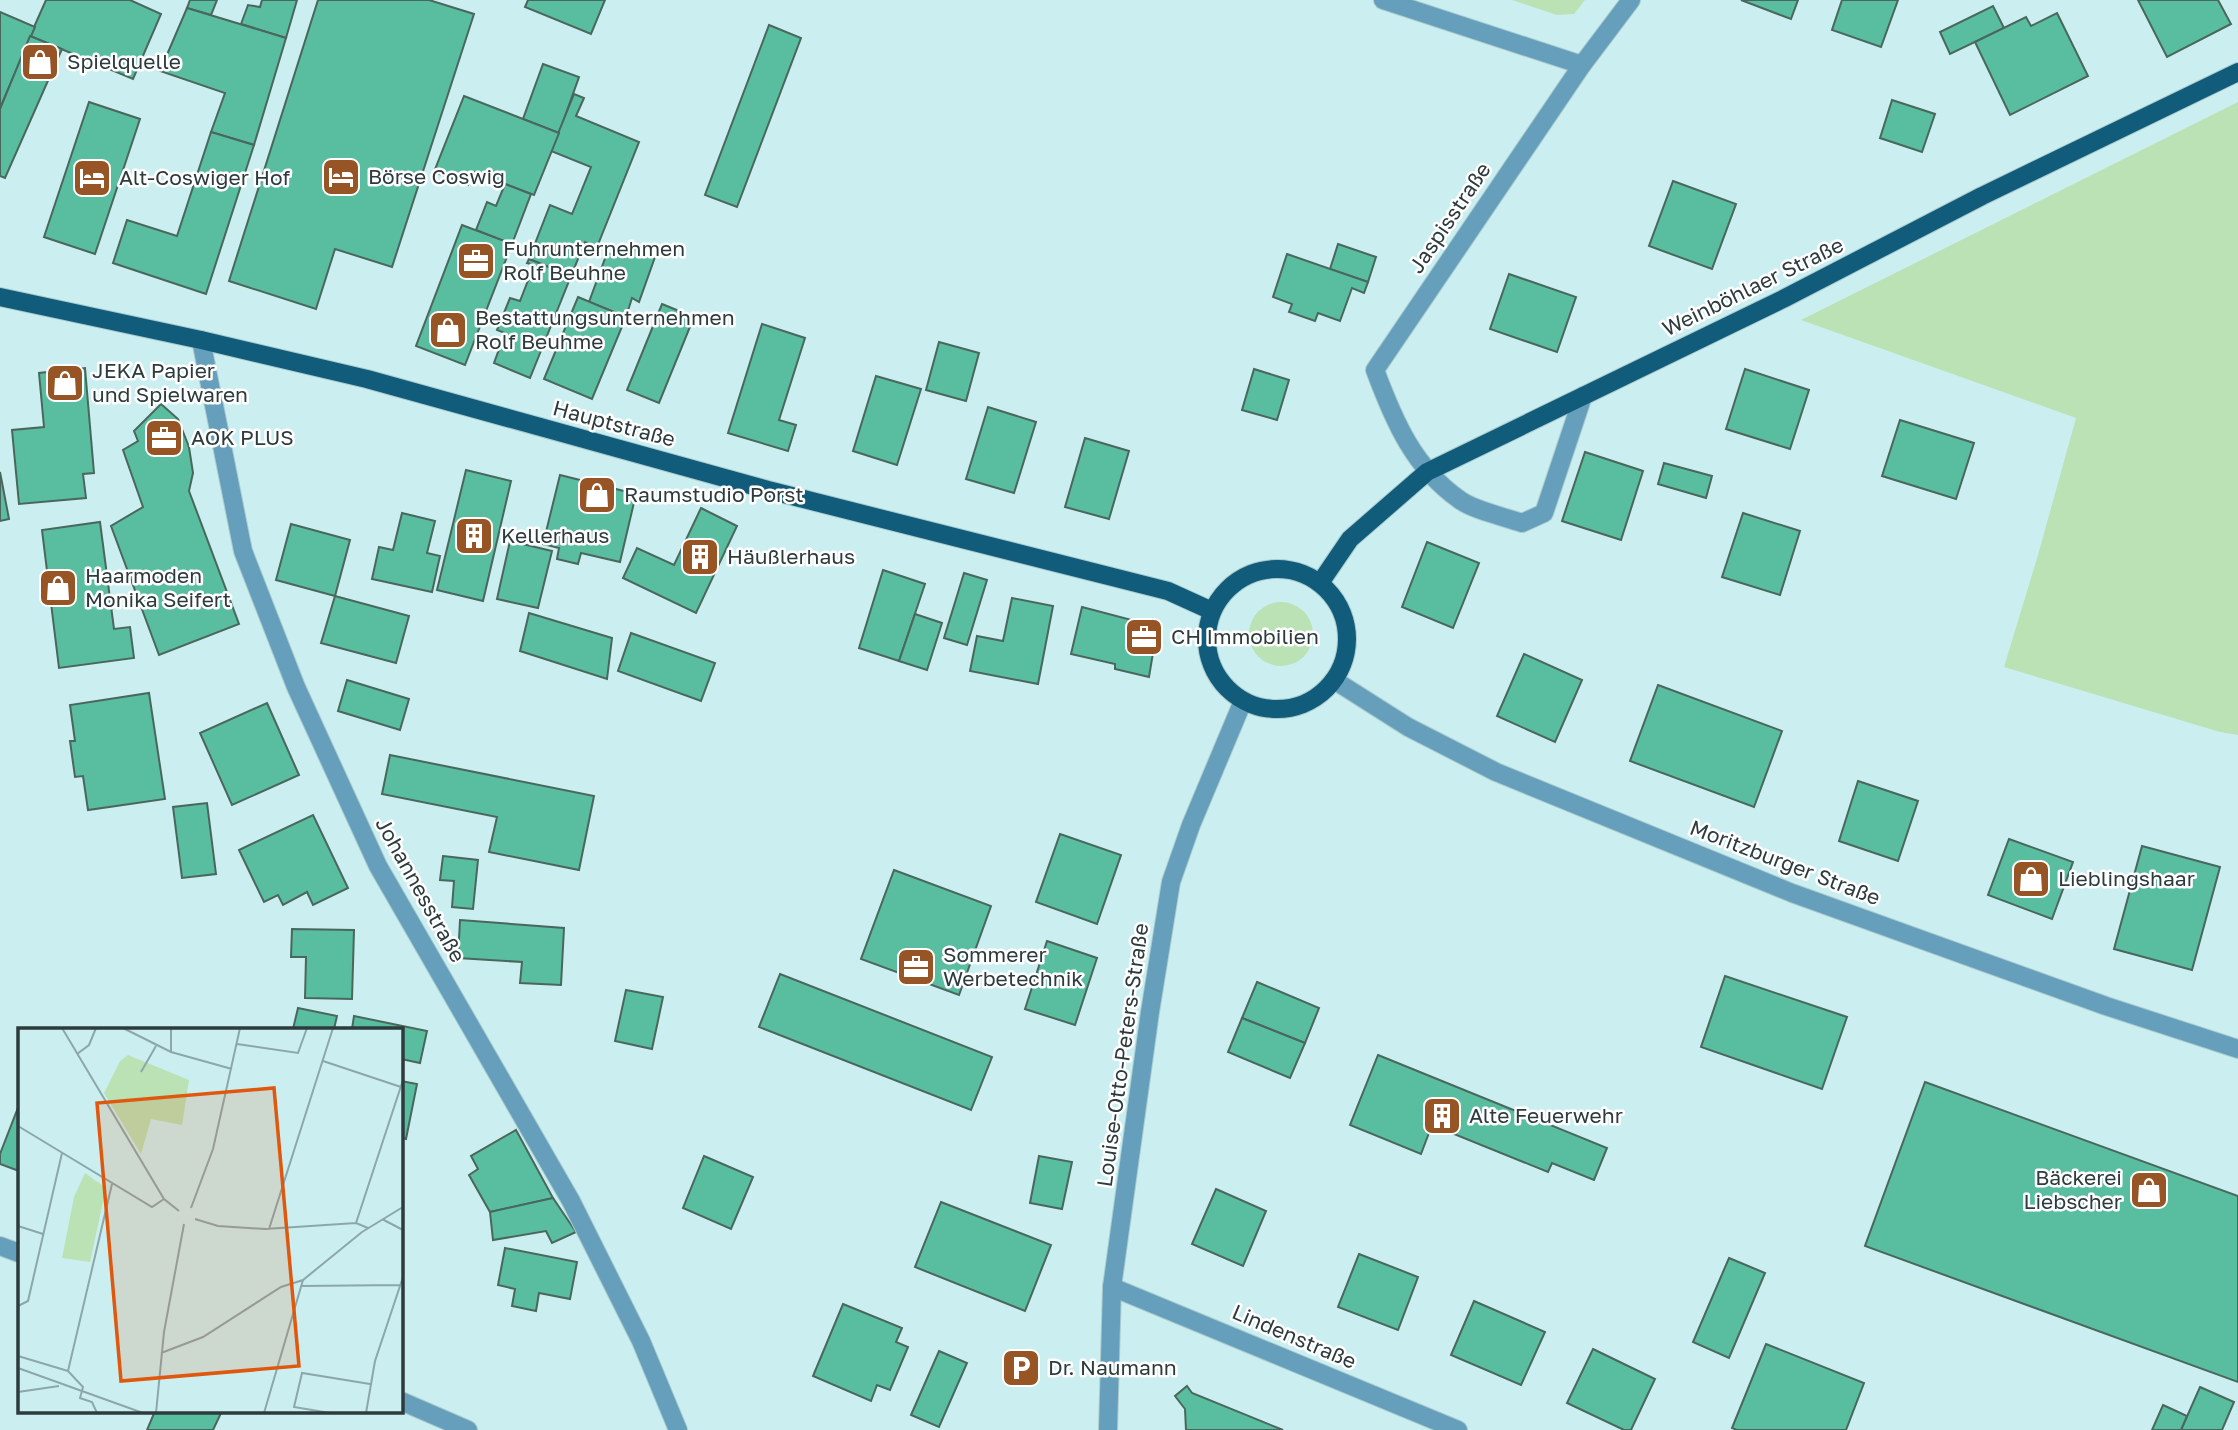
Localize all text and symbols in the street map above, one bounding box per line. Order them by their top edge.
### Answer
shop icon: Spielquelle [19,41,61,83]
place label: Spielquelle [67,48,181,74]
hotel icon: Börse Coswig [320,156,362,198]
hotel icon: Alt-Coswiger Hof [71,157,113,199]
street label: Jaspisstraße [1403,157,1496,278]
place label: Börse Coswig [368,163,505,189]
place label: Alt-Coswiger Hof [119,164,290,190]
street label: Weinböhlaer Straße [1658,231,1847,341]
place label: Fuhrunternehmen Rolf Beuhne [503,235,685,285]
office icon: Fuhrunternehmen Rolf Beuhne [455,240,497,282]
place label: Bestattungsunternehmen Rolf Beuhme [475,304,735,354]
shop icon: Bestattungsunternehmen Rolf Beuhme [427,309,469,351]
place label: JEKA Papier und Spielwaren [92,357,248,407]
shop icon: JEKA Papier und Spielwaren [44,362,86,404]
street label: Hauptstraße [550,394,678,452]
office icon: AOK PLUS [143,417,185,459]
place label: AOK PLUS [191,424,294,450]
shop icon: Raumstudio Porst [576,474,618,516]
place label: Raumstudio Porst [624,481,804,507]
building icon: Kellerhaus [453,515,495,557]
place label: Kellerhaus [501,522,609,548]
building icon: Häußlerhaus [679,536,721,578]
place label: Häußlerhaus [727,543,855,569]
place label: Haarmoden Monika Seifert [85,562,231,612]
shop icon: Haarmoden Monika Seifert [37,567,79,609]
office icon: CH Immobilien [1123,616,1165,658]
place label: CH Immobilien [1171,623,1319,649]
street label: Johannesstraße [370,812,471,967]
street label: Moritzburger Straße [1687,814,1884,910]
shop icon: Lieblingshaar [2010,858,2052,900]
place label: Lieblingshaar [2058,865,2195,891]
street label: Louise-Otto-Peters-Straße [1091,921,1153,1188]
place label: Sommerer Werbetechnik [943,941,1083,991]
office icon: Sommerer Werbetechnik [895,946,937,988]
inset map [18,1028,402,1412]
building icon: Alte Feuerwehr [1421,1095,1463,1137]
place label: Alte Feuerwehr [1469,1102,1623,1128]
place label: Bäckerei Liebscher [2023,1164,2122,1214]
shop icon: Bäckerei Liebscher [2128,1169,2170,1211]
street label: Lindenstraße [1228,1298,1360,1374]
parking icon: Dr. Naumann [1000,1347,1042,1389]
place label: Dr. Naumann [1048,1354,1177,1380]

